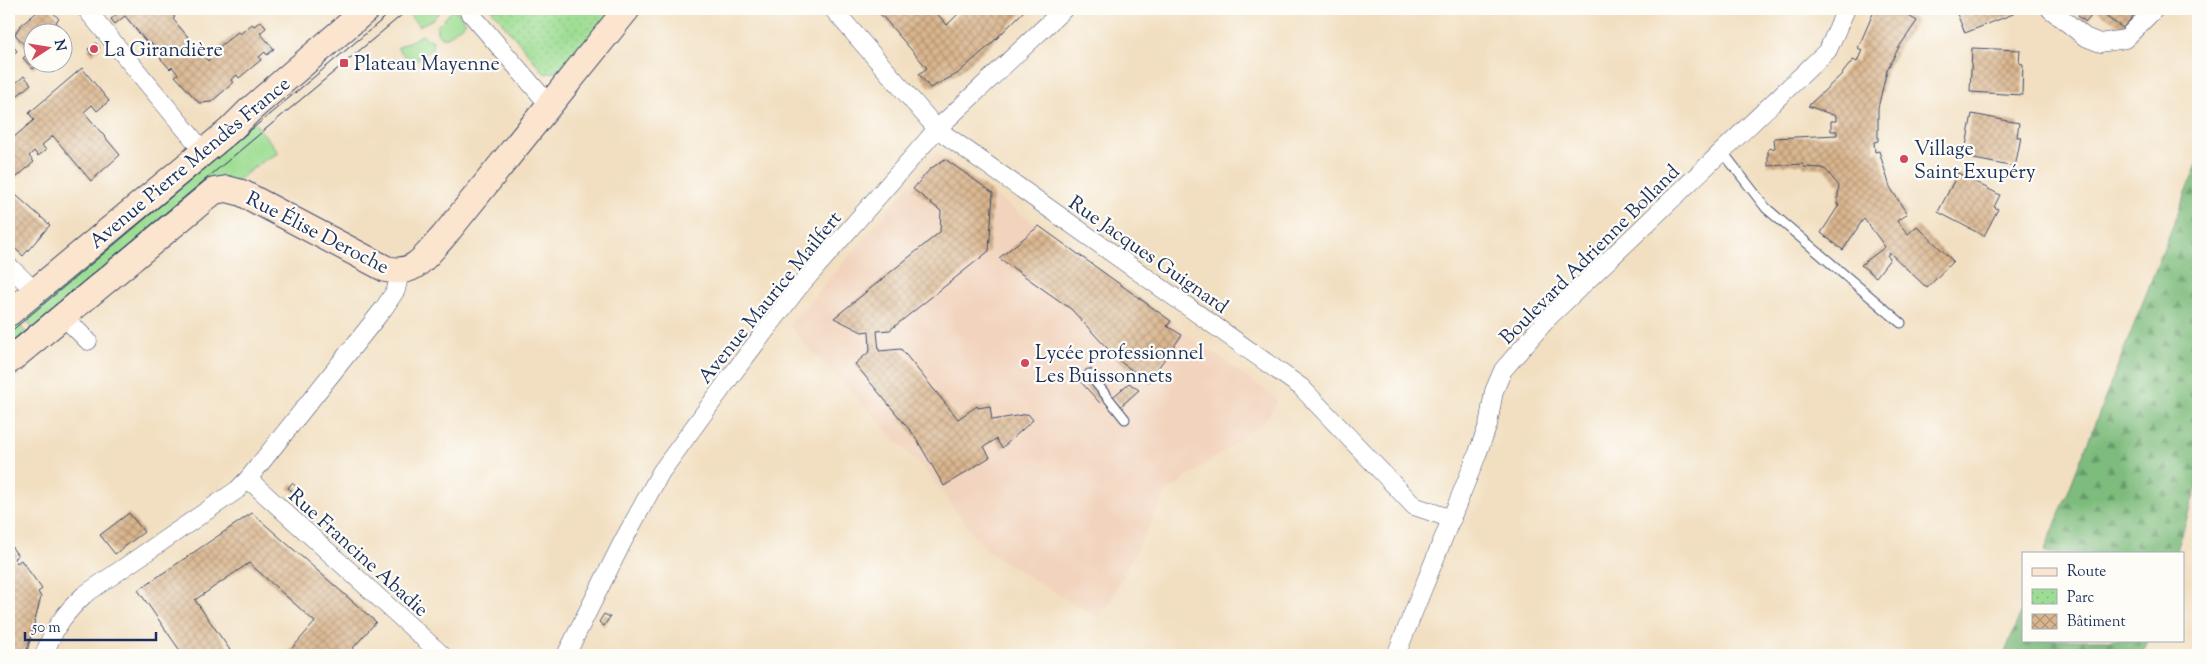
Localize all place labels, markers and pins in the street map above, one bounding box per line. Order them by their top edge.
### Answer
place label: La Girandière [104,37,223,66]
marker: La Girandière [88,43,100,55]
place label: Plateau Mayenne [354,51,500,80]
marker: Plateau Mayenne [338,57,350,69]
place label: Village Saint Exupéry [1914,136,2036,188]
marker: Village Saint Exupéry [1898,153,1910,165]
place label: Lycée professionnel Les Buissonnets [1035,340,1204,392]
marker: Lycée professionnel Les Buissonnets [1019,357,1031,369]

